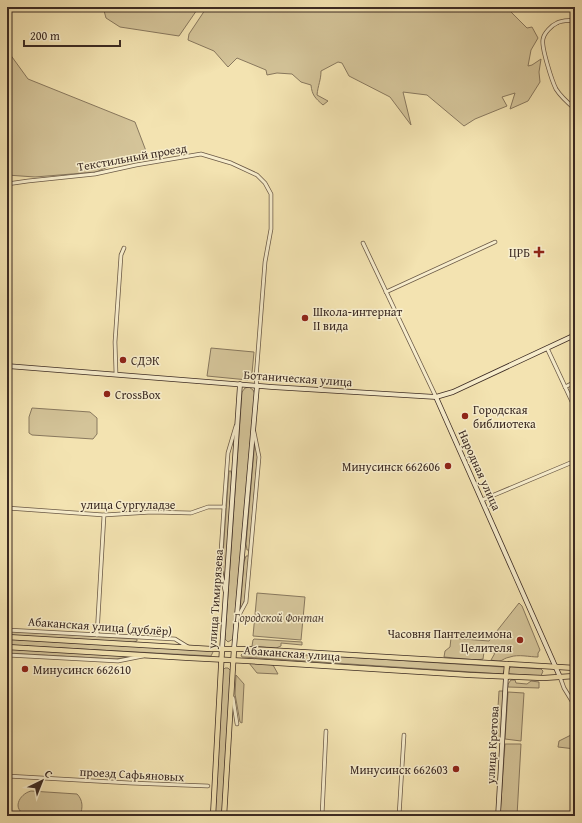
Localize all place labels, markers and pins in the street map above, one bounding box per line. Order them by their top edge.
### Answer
place label: ЦРБ [509,244,530,261]
marker: ЦРБ [533,246,545,258]
place label: Школа-интернат II вида [313,303,403,334]
marker: Школа-интернат II вида [300,313,310,323]
place label: СДЭК [131,352,160,369]
marker: СДЭК [118,355,128,365]
place label: CrossBox [115,386,162,403]
marker: CrossBox [102,389,112,399]
place label: Городская библиотека [473,401,536,432]
marker: Городская библиотека [460,411,470,421]
place label: Минусинск 662606 [342,458,440,475]
marker: Минусинск 662606 [443,461,453,471]
place label: Часовня Пантелеимона Целителя [387,625,512,656]
marker: Часовня Пантелеимона Целителя [515,635,525,645]
place label: Минусинск 662610 [33,661,131,678]
marker: Минусинск 662610 [20,664,30,674]
place label: Минусинск 662603 [350,761,448,778]
marker: Минусинск 662603 [451,764,461,774]

